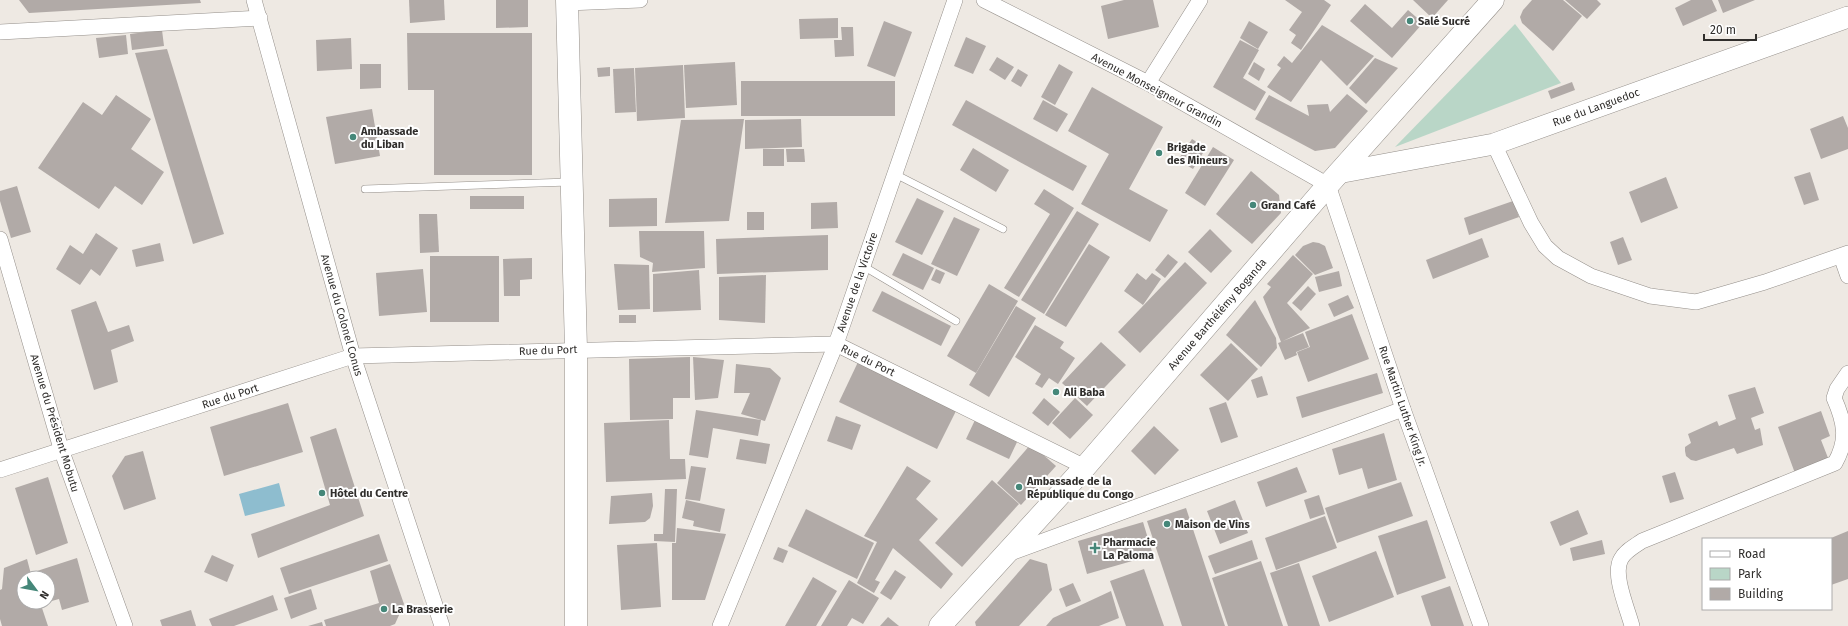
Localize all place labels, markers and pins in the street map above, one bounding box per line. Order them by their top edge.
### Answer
place label: Salé Sucré [1418,15,1470,28]
marker: Salé Sucré [1405,16,1415,26]
place label: Ambassade du Liban [360,125,418,151]
marker: Ambassade du Liban [348,132,358,142]
place label: Brigade des Mineurs [1167,141,1228,167]
marker: Brigade des Mineurs [1154,148,1164,158]
place label: Grand Café [1261,199,1316,212]
marker: Grand Café [1248,200,1258,210]
place label: Ali Baba [1063,386,1105,399]
marker: Ali Baba [1051,387,1061,397]
place label: Ambassade de la République du Congo [1026,475,1134,501]
marker: Ambassade de la République du Congo [1014,482,1024,492]
place label: Hôtel du Centre [330,487,408,500]
marker: Hôtel du Centre [317,488,327,498]
place label: Maison de Vins [1175,518,1250,531]
marker: Maison de Vins [1162,519,1172,529]
place label: Pharmacie La Paloma [1103,536,1156,562]
marker: Pharmacie La Paloma [1090,543,1100,553]
place label: La Brasserie [392,603,453,616]
marker: La Brasserie [379,604,389,614]

